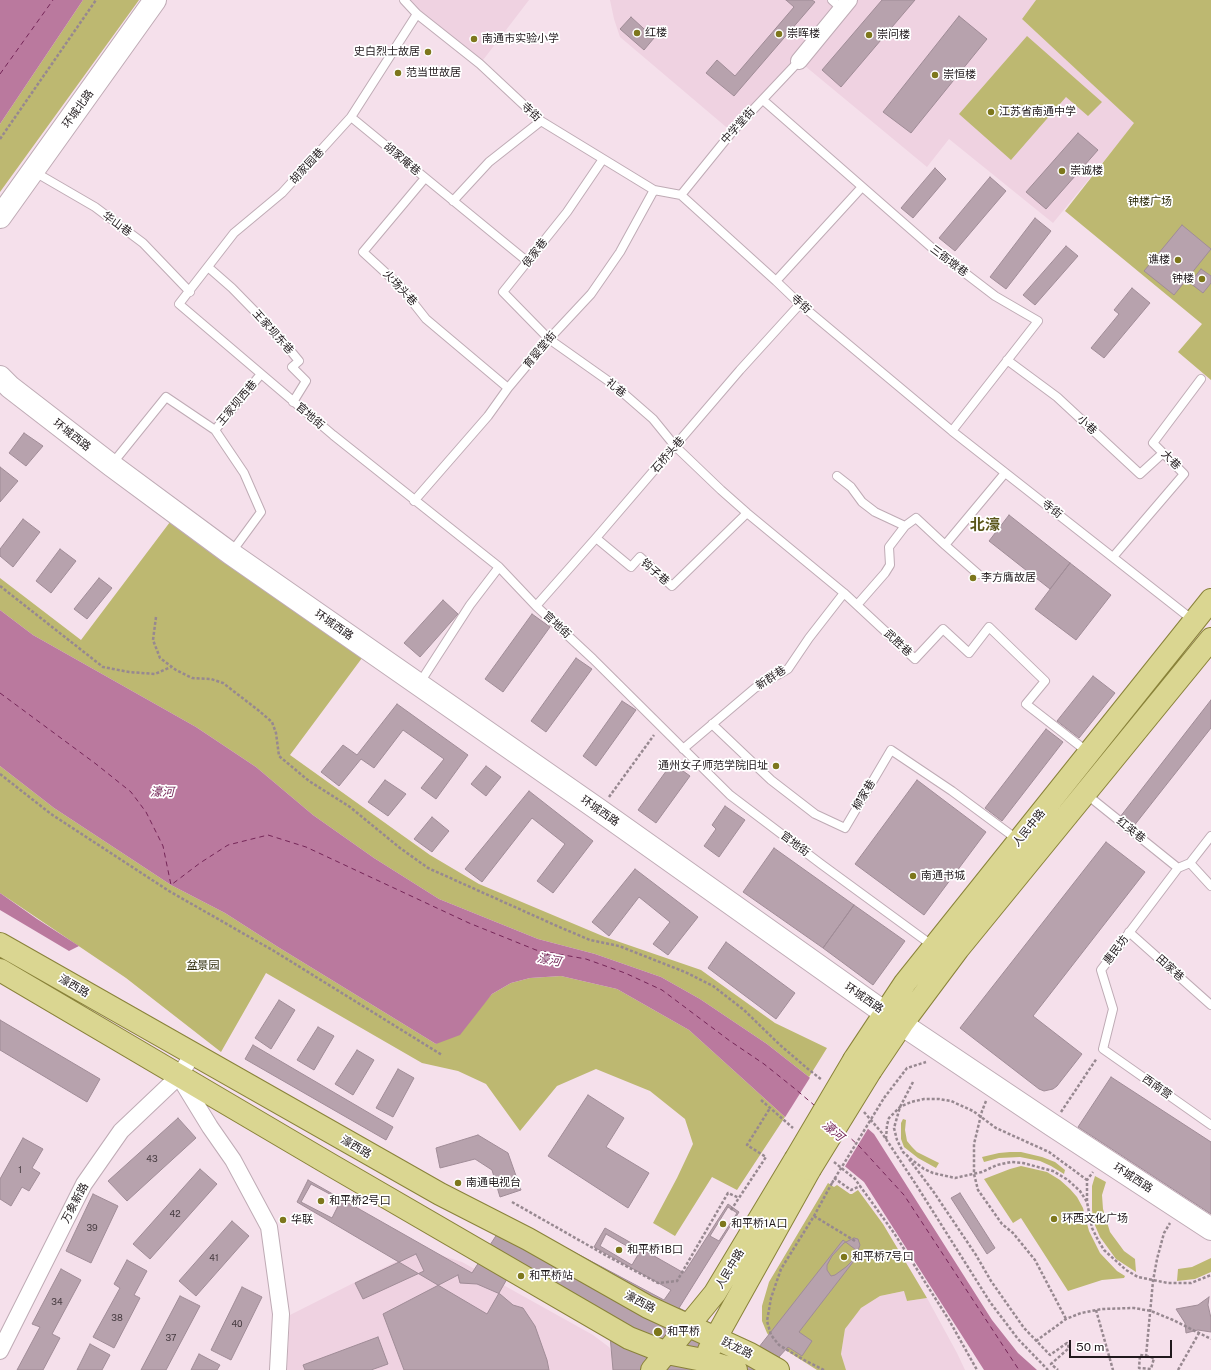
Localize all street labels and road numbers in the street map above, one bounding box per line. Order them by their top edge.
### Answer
street label: 环城北路 [60,87,96,131]
street label: 寺街 [518,100,544,124]
street label: 中学堂街 [718,105,758,147]
street label: 胡家庵巷 [381,140,423,178]
street label: 胡家园巷 [287,145,327,187]
street label: 华山巷 [100,209,134,239]
street label: 侯家巷 [520,236,550,270]
street label: 三衙墩巷 [927,242,971,280]
street label: 火场头巷 [380,267,420,309]
street label: 寺街 [788,292,814,316]
street label: 王家坝东巷 [250,307,296,357]
street label: 育婴堂街 [521,329,559,371]
street label: 礼巷 [603,376,629,400]
street label: 王家坝西巷 [214,378,260,428]
street label: 官地街 [293,400,327,432]
street label: 小巷 [1074,413,1100,437]
street label: 环城西路 [51,416,93,454]
street label: 石桥头巷 [649,434,687,476]
street label: 大巷 [1159,448,1183,472]
street label: 寺街 [1039,497,1065,521]
street label: 钩子巷 [638,556,672,588]
street label: 环城西路 [312,607,356,643]
street label: 官地街 [540,609,574,641]
street label: 武胜巷 [881,627,915,659]
street label: 新群巷 [754,663,788,693]
street label: 柳家巷 [850,777,878,813]
street label: 环城西路 [578,793,622,829]
street label: 人民中路 [1010,807,1048,849]
street label: 红英巷 [1114,814,1148,846]
street label: 官地街 [778,829,812,859]
street label: 惠民坊 [1101,933,1131,967]
street label: 田家巷 [1153,952,1187,984]
street label: 濠西路 [56,972,92,1000]
street label: 环城西路 [842,980,886,1016]
street label: 西南营 [1140,1072,1174,1102]
street label: 濠西路 [338,1133,374,1161]
street label: 环城西路 [1111,1160,1155,1196]
street label: 万象新路 [59,1180,91,1226]
street label: 人民中路 [713,1247,747,1291]
street label: 濠西路 [622,1288,658,1316]
street label: 跃龙路 [719,1335,755,1361]

